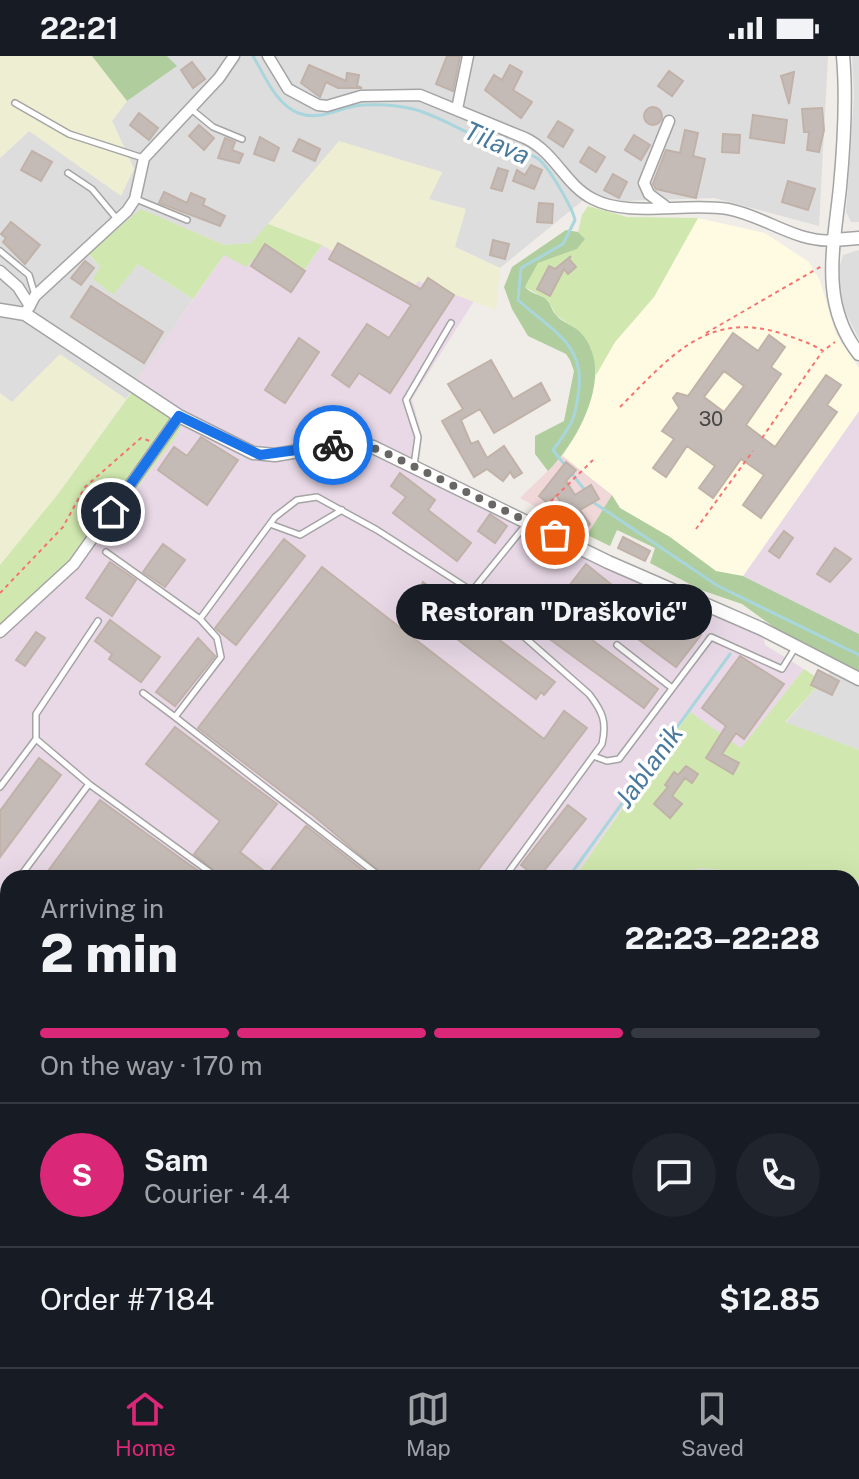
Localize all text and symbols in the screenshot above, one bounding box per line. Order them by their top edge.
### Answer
text: 22:21 [40,10,119,46]
water label: Tilava [460,114,535,171]
courier [293,405,373,485]
house number: 30 [699,407,723,431]
icon: bike [311,423,355,467]
pin [77,478,145,546]
icon: home [89,490,133,534]
pin [521,501,589,569]
icon: bag [533,513,577,557]
callout: Restoran "Drašković" [397,583,713,639]
text: Restoran "Drašković" [420,596,688,627]
water label: Jablanik [608,718,689,813]
text: Arriving in [40,893,164,924]
text: 22:23–22:28 [625,920,820,956]
text: 2 min [40,923,178,984]
text: On the way · 170 m [40,1050,263,1081]
button: chat [632,1133,716,1217]
button: phone [736,1133,820,1217]
text: Sam [144,1142,208,1178]
text: S [72,1157,92,1193]
text: Courier · 4.4 [144,1178,290,1209]
text: Order #7184 [40,1281,214,1317]
text: $12.85 [719,1281,820,1317]
tab: Home [115,1387,176,1461]
tab: Map [406,1387,451,1461]
tab: Saved [681,1387,744,1461]

